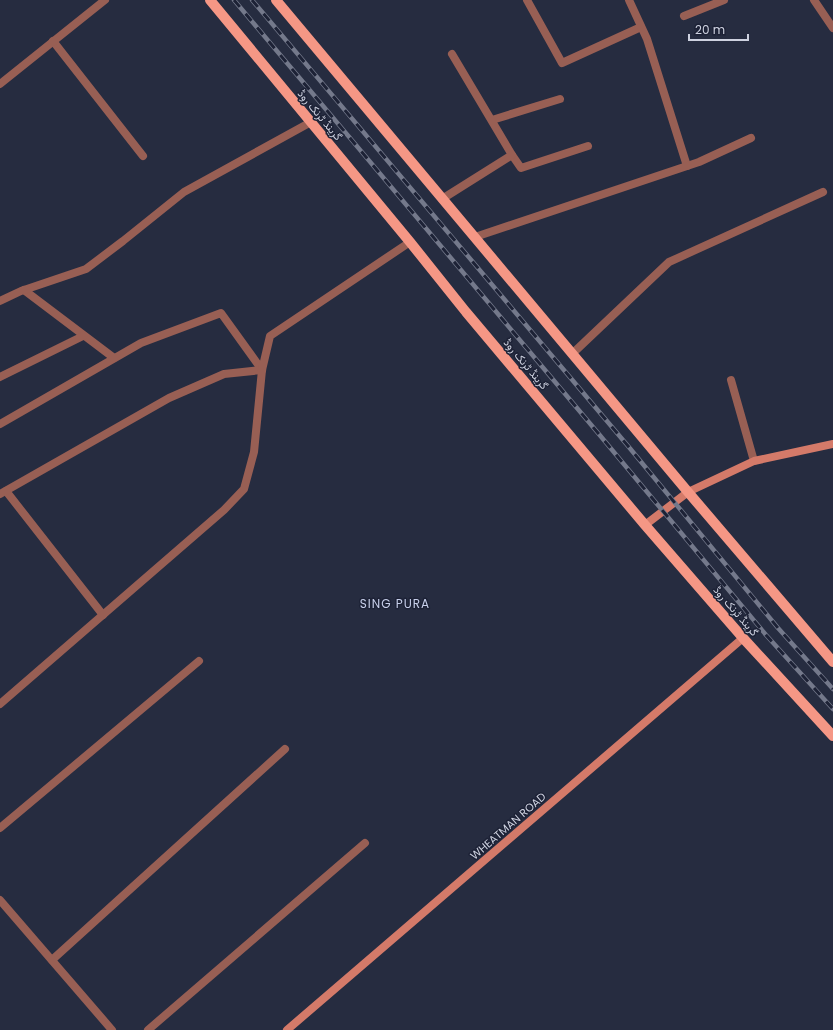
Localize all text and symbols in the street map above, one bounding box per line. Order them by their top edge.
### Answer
scale bar [689,16,748,42]
text: 20 m [695,21,725,38]
street label: گرینڈ ٹرنک روڈ [294,86,346,144]
street label: گرینڈ ٹرنک روڈ [500,335,552,393]
street label: گرینڈ ٹرنک روڈ [710,582,762,640]
district label: SING PURA [360,595,430,612]
street label: WHEATMAN ROAD [467,789,549,863]

